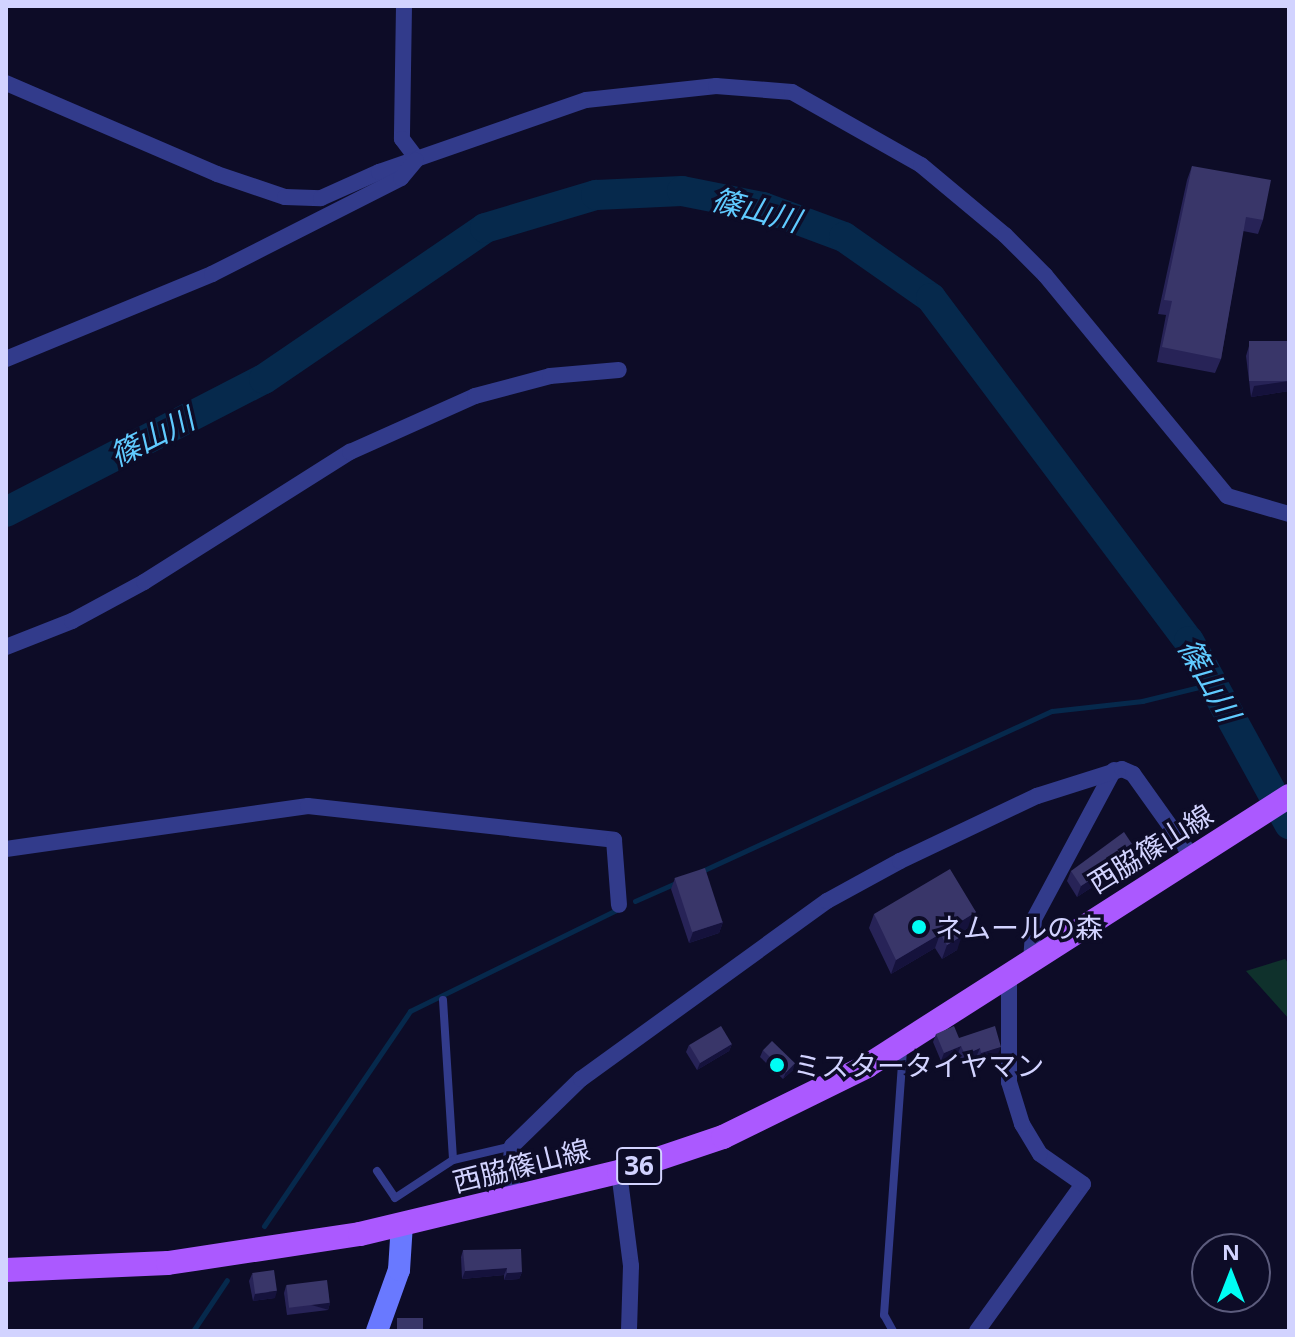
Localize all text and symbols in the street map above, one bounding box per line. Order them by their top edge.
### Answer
water label: 篠山川 [708,181,804,239]
water label: 篠山川 [104,401,200,473]
water label: 篠山川 [1171,632,1247,728]
street label: 西脇篠山線 [1082,797,1218,899]
place label: ネムールの森 [935,910,1103,944]
marker: ネムールの森 [910,918,928,936]
place label: ミスタータイヤマン [793,1048,1045,1082]
marker: ミスタータイヤマン [768,1056,786,1074]
street label: 西脇篠山線 [449,1132,593,1198]
road number: 36 [615,1144,663,1188]
north arrow [1191,1233,1271,1313]
text: N [1222,1236,1240,1266]

